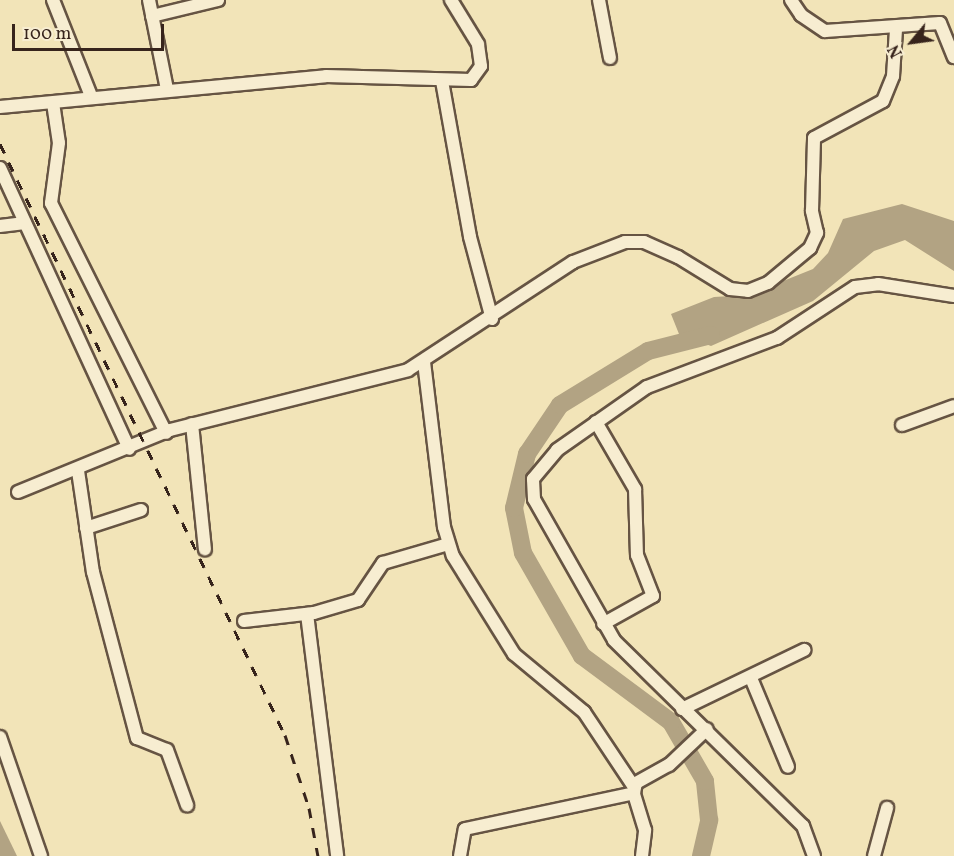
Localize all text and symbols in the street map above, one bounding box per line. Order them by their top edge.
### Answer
scale bar [15,12,166,50]
north arrow [882,12,942,72]
text: 100 m [23,22,72,47]
text: N [884,40,909,61]

